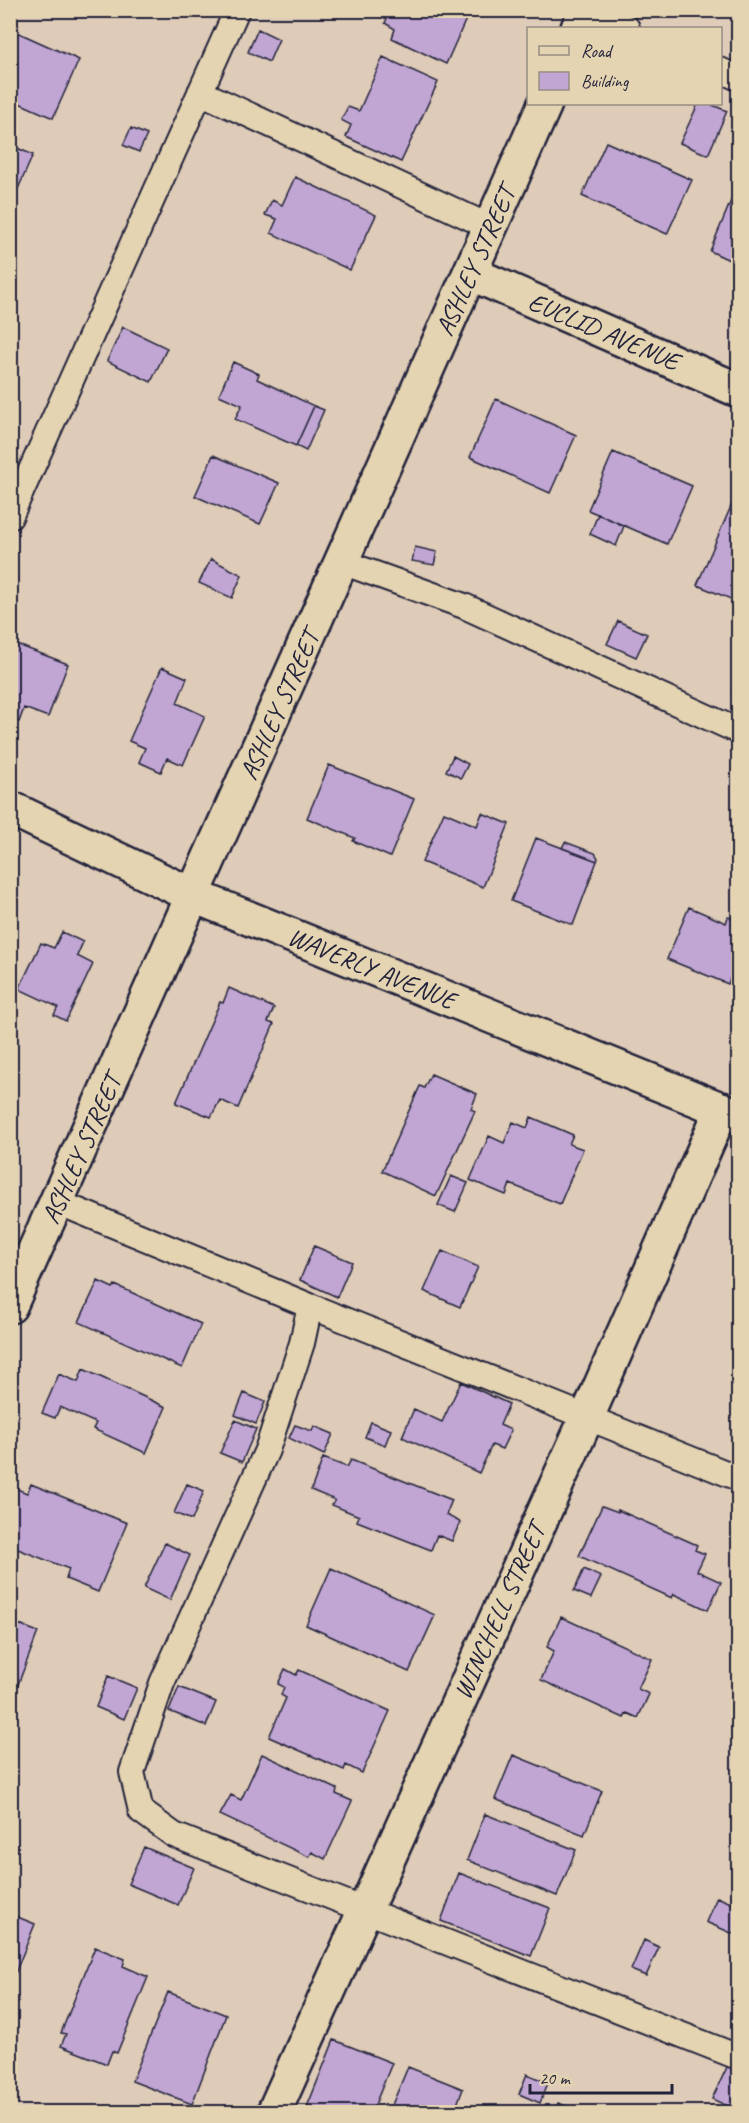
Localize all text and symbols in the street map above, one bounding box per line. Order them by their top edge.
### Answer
legend [527,27,722,105]
text: Road [581,40,614,62]
text: Building [581,70,630,92]
street label: ASHLEY STREET [428,176,525,341]
street label: EUCLID AVENUE [523,285,687,379]
street label: ASHLEY STREET [232,620,329,785]
street label: WAVERLY AVENUE [283,920,464,1018]
street label: ASHLEY STREET [34,1064,131,1229]
street label: WINCHELL STREET [446,1514,555,1704]
scale bar [530,2057,672,2095]
text: 20 m [539,2067,572,2089]

